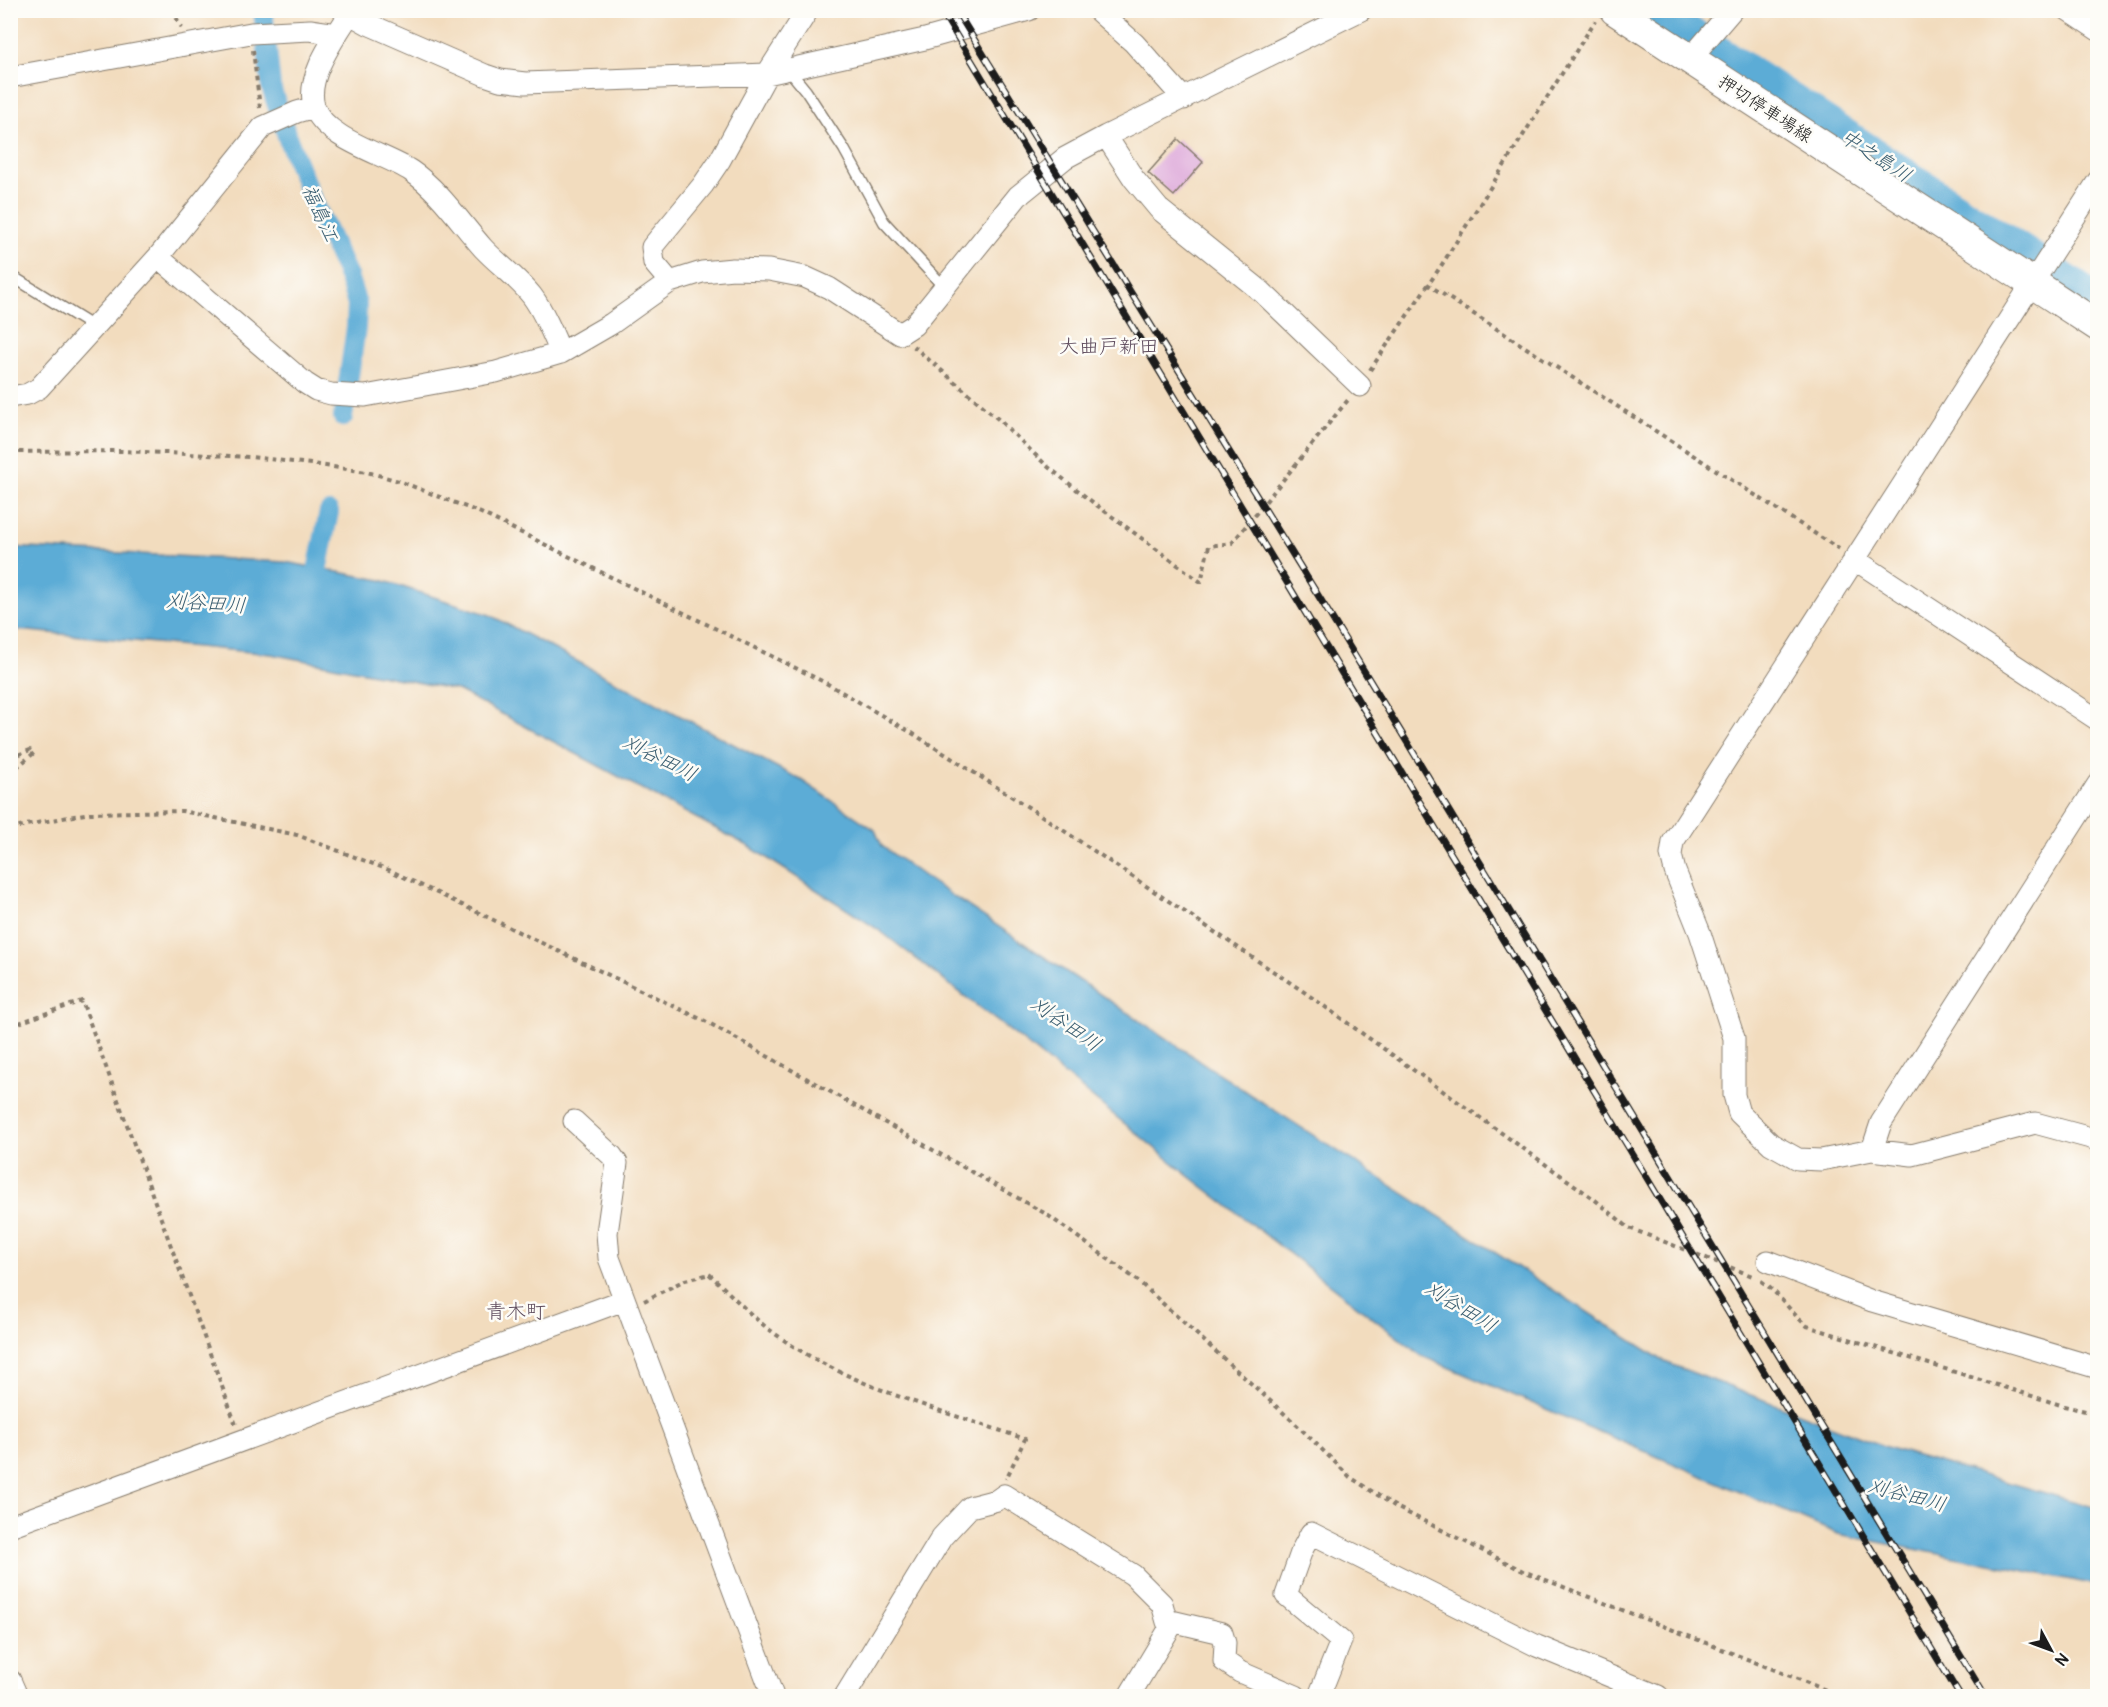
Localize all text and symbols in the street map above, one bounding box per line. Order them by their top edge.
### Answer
street label: 押切停車場線 [1713,70,1817,148]
water label: 中之島川 [1836,124,1916,188]
water label: 福島江 [296,181,344,246]
district label: 大曲戸新田 [1059,334,1159,359]
water label: 刈谷田川 [165,588,247,618]
water label: 刈谷田川 [619,729,701,787]
water label: 刈谷田川 [1026,991,1106,1057]
water label: 刈谷田川 [1420,1275,1502,1339]
district label: 青木町 [486,1299,546,1324]
water label: 刈谷田川 [1865,1473,1949,1517]
north arrow [2021,1620,2081,1680]
text: N [2050,1649,2073,1670]

